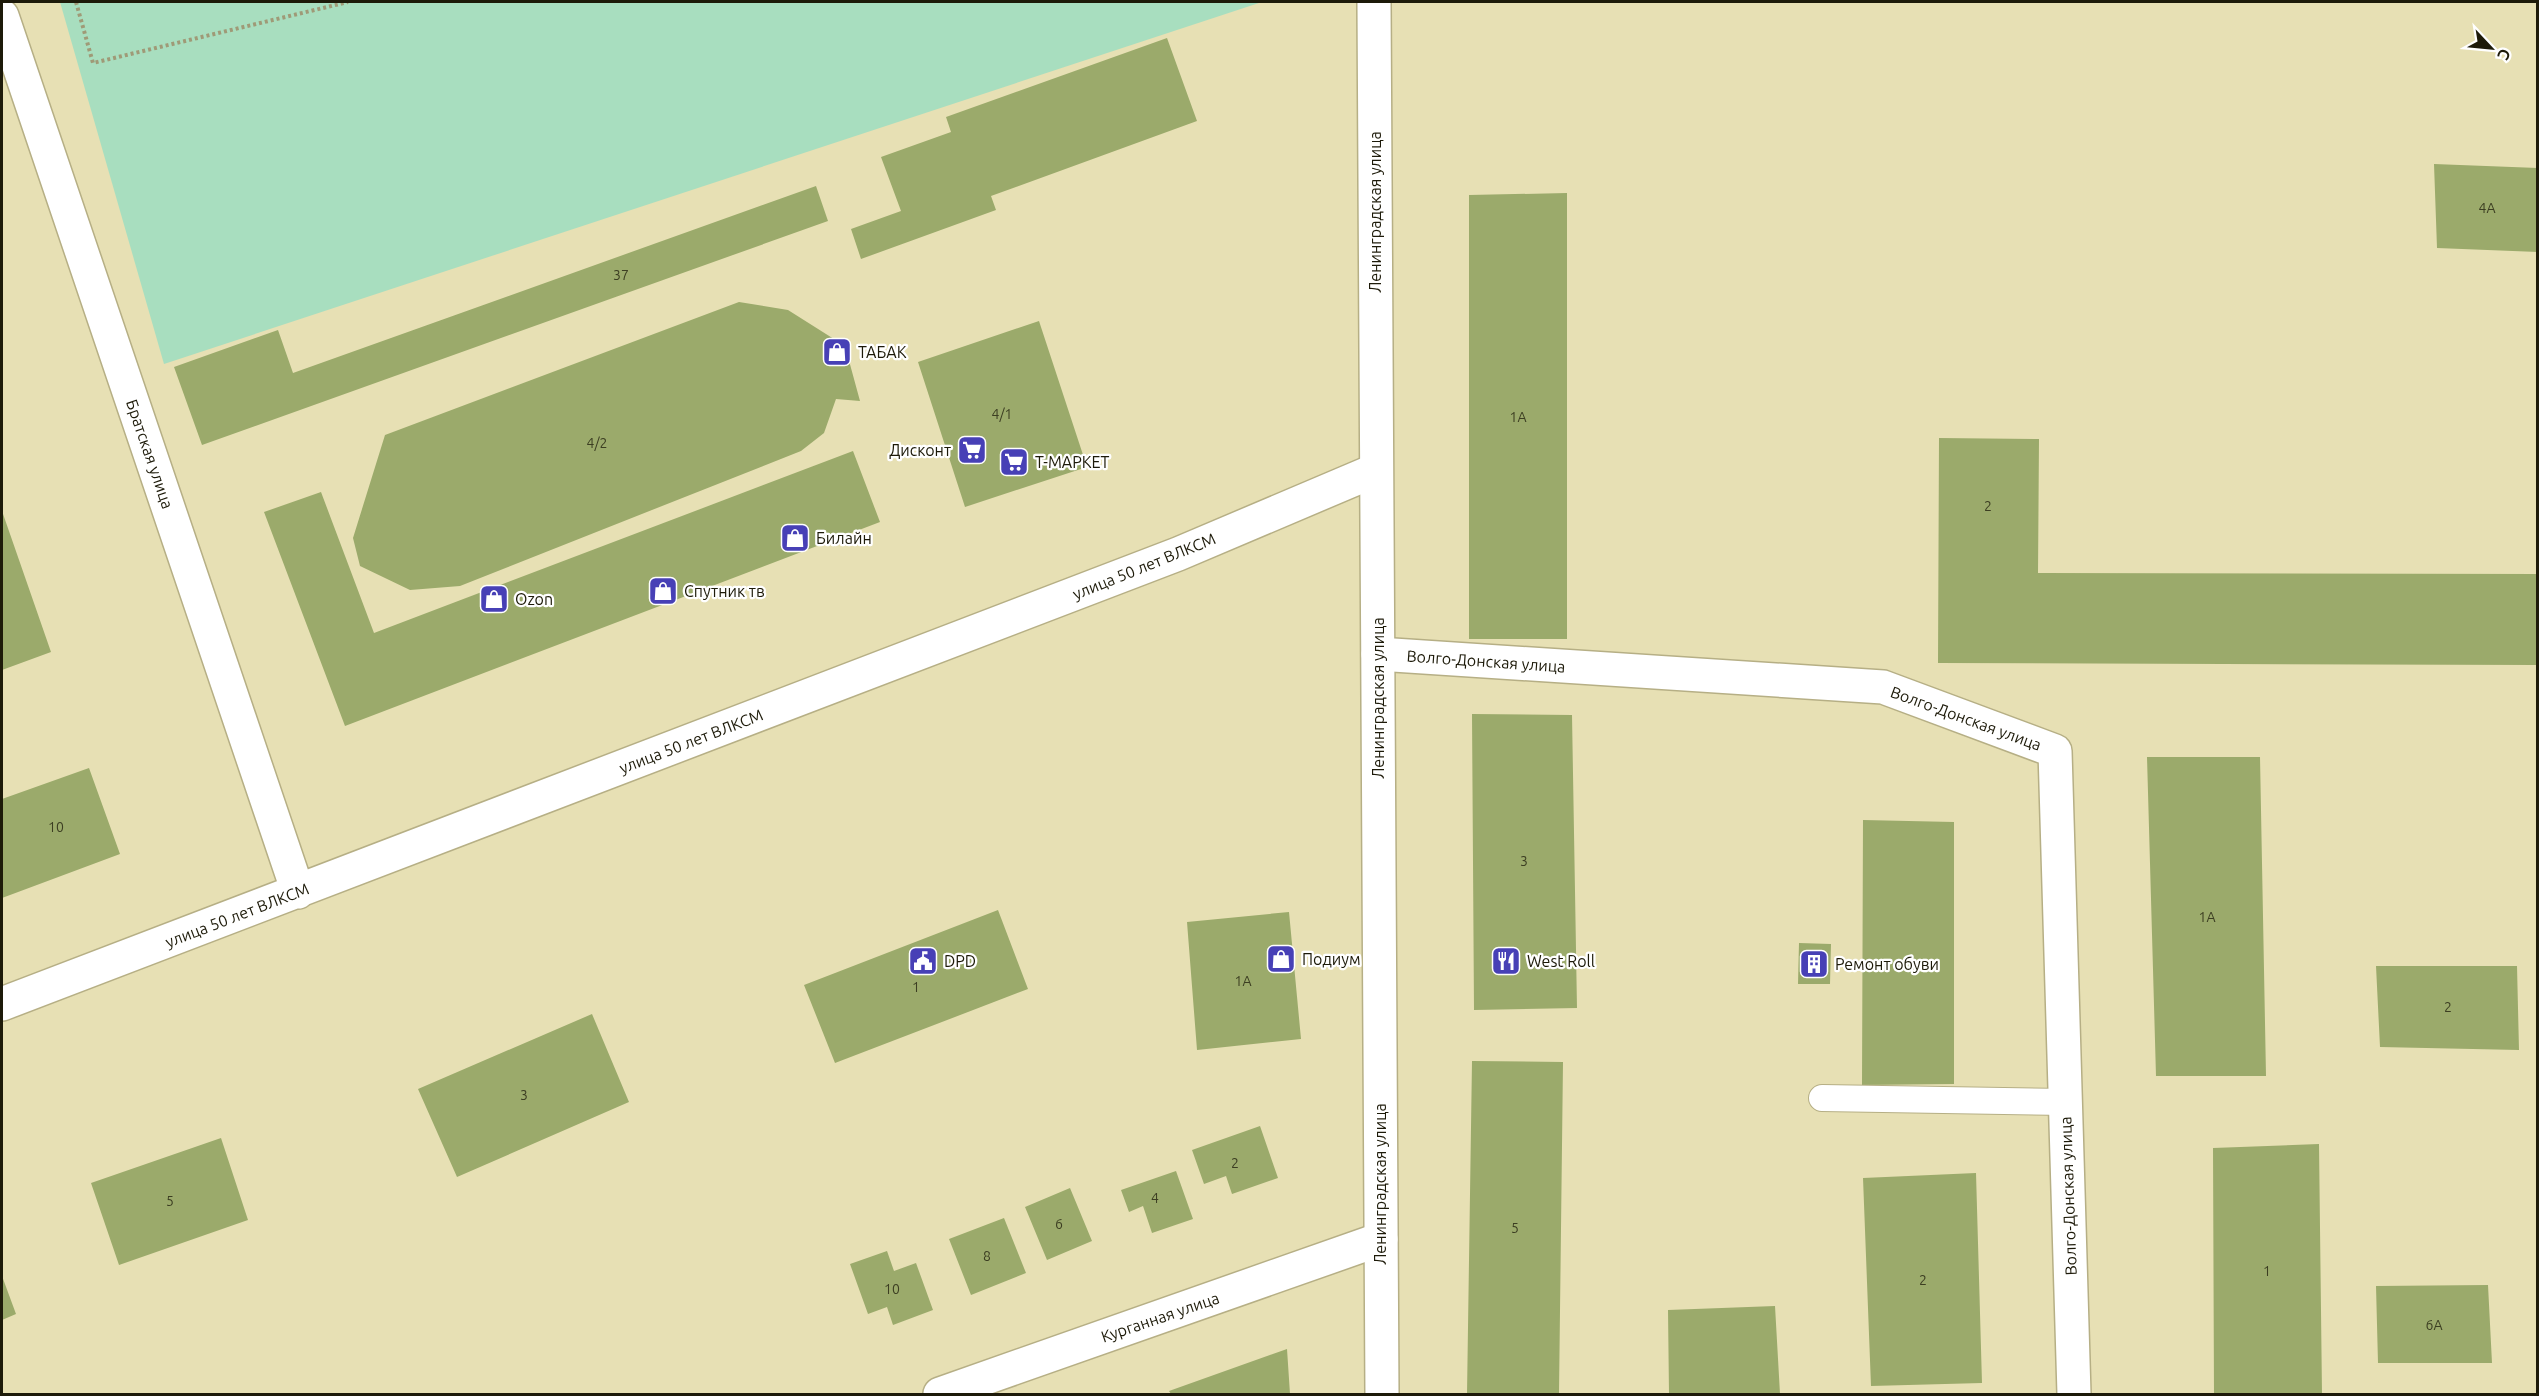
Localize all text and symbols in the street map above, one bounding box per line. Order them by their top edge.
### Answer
north arrow [2461,18,2521,78]
text: С [2494,46,2515,63]
street label: Ленинградская улица [1366,131,1384,293]
house number: 4А [2479,200,2496,216]
house number: 37 [613,267,629,283]
shop icon: ТАБАК [821,336,853,368]
place label: ТАБАК [858,343,907,361]
street label: Братская улица [123,397,177,511]
house number: 4/1 [992,406,1012,422]
house number: 1А [1510,409,1527,425]
supermarket icon: Дисконт [956,434,988,466]
house number: 4/2 [587,435,607,451]
place label: Дисконт [889,441,951,459]
supermarket icon: Т-МАРКЕТ [998,446,1030,478]
place label: Т-МАРКЕТ [1035,453,1109,471]
house number: 2 [1984,498,1992,514]
shop icon: Билайн [779,522,811,554]
place label: Билайн [816,529,872,547]
street label: улица 50 лет ВЛКСМ [1070,529,1218,603]
shop icon: Спутник тв [647,575,679,607]
place label: Спутник тв [684,582,765,600]
shop icon: Ozon [478,583,510,615]
place label: Ozon [515,590,553,608]
street label: Ленинградская улица [1369,617,1387,779]
street label: Волго-Донская улица [1406,646,1566,676]
street label: Волго-Донская улица [1888,682,2044,754]
street label: улица 50 лет ВЛКСМ [617,705,765,777]
house number: 10 [48,819,64,835]
house number: 3 [1520,853,1528,869]
street label: улица 50 лет ВЛКСМ [163,879,311,951]
house number: 1А [2199,909,2216,925]
shop icon: Подиум [1265,943,1297,975]
public building icon: DPD [907,945,939,977]
restaurant icon: West Roll [1490,945,1522,977]
building icon: Ремонт обуви [1798,948,1830,980]
place label: Подиум [1302,950,1361,968]
place label: DPD [944,952,976,970]
place label: West Roll [1527,952,1595,970]
place label: Ремонт обуви [1835,955,1939,973]
house number: 1А [1235,973,1252,989]
house number: 1 [912,979,920,995]
house number: 2 [2444,999,2452,1015]
house number: 3 [520,1087,528,1103]
street label: Ленинградская улица [1371,1103,1389,1265]
street label: Волго-Донская улица [2056,1116,2080,1276]
house number: 2 [1231,1155,1239,1171]
house number: 4 [1151,1190,1159,1206]
house number: 5 [166,1193,174,1209]
house number: 6 [1055,1216,1063,1232]
house number: 5 [1511,1220,1519,1236]
house number: 8 [983,1248,991,1264]
house number: 1 [2263,1263,2271,1279]
house number: 2 [1919,1272,1927,1288]
house number: 10 [884,1281,900,1297]
street label: Курганная улица [1099,1288,1221,1346]
house number: 6А [2426,1317,2443,1333]

